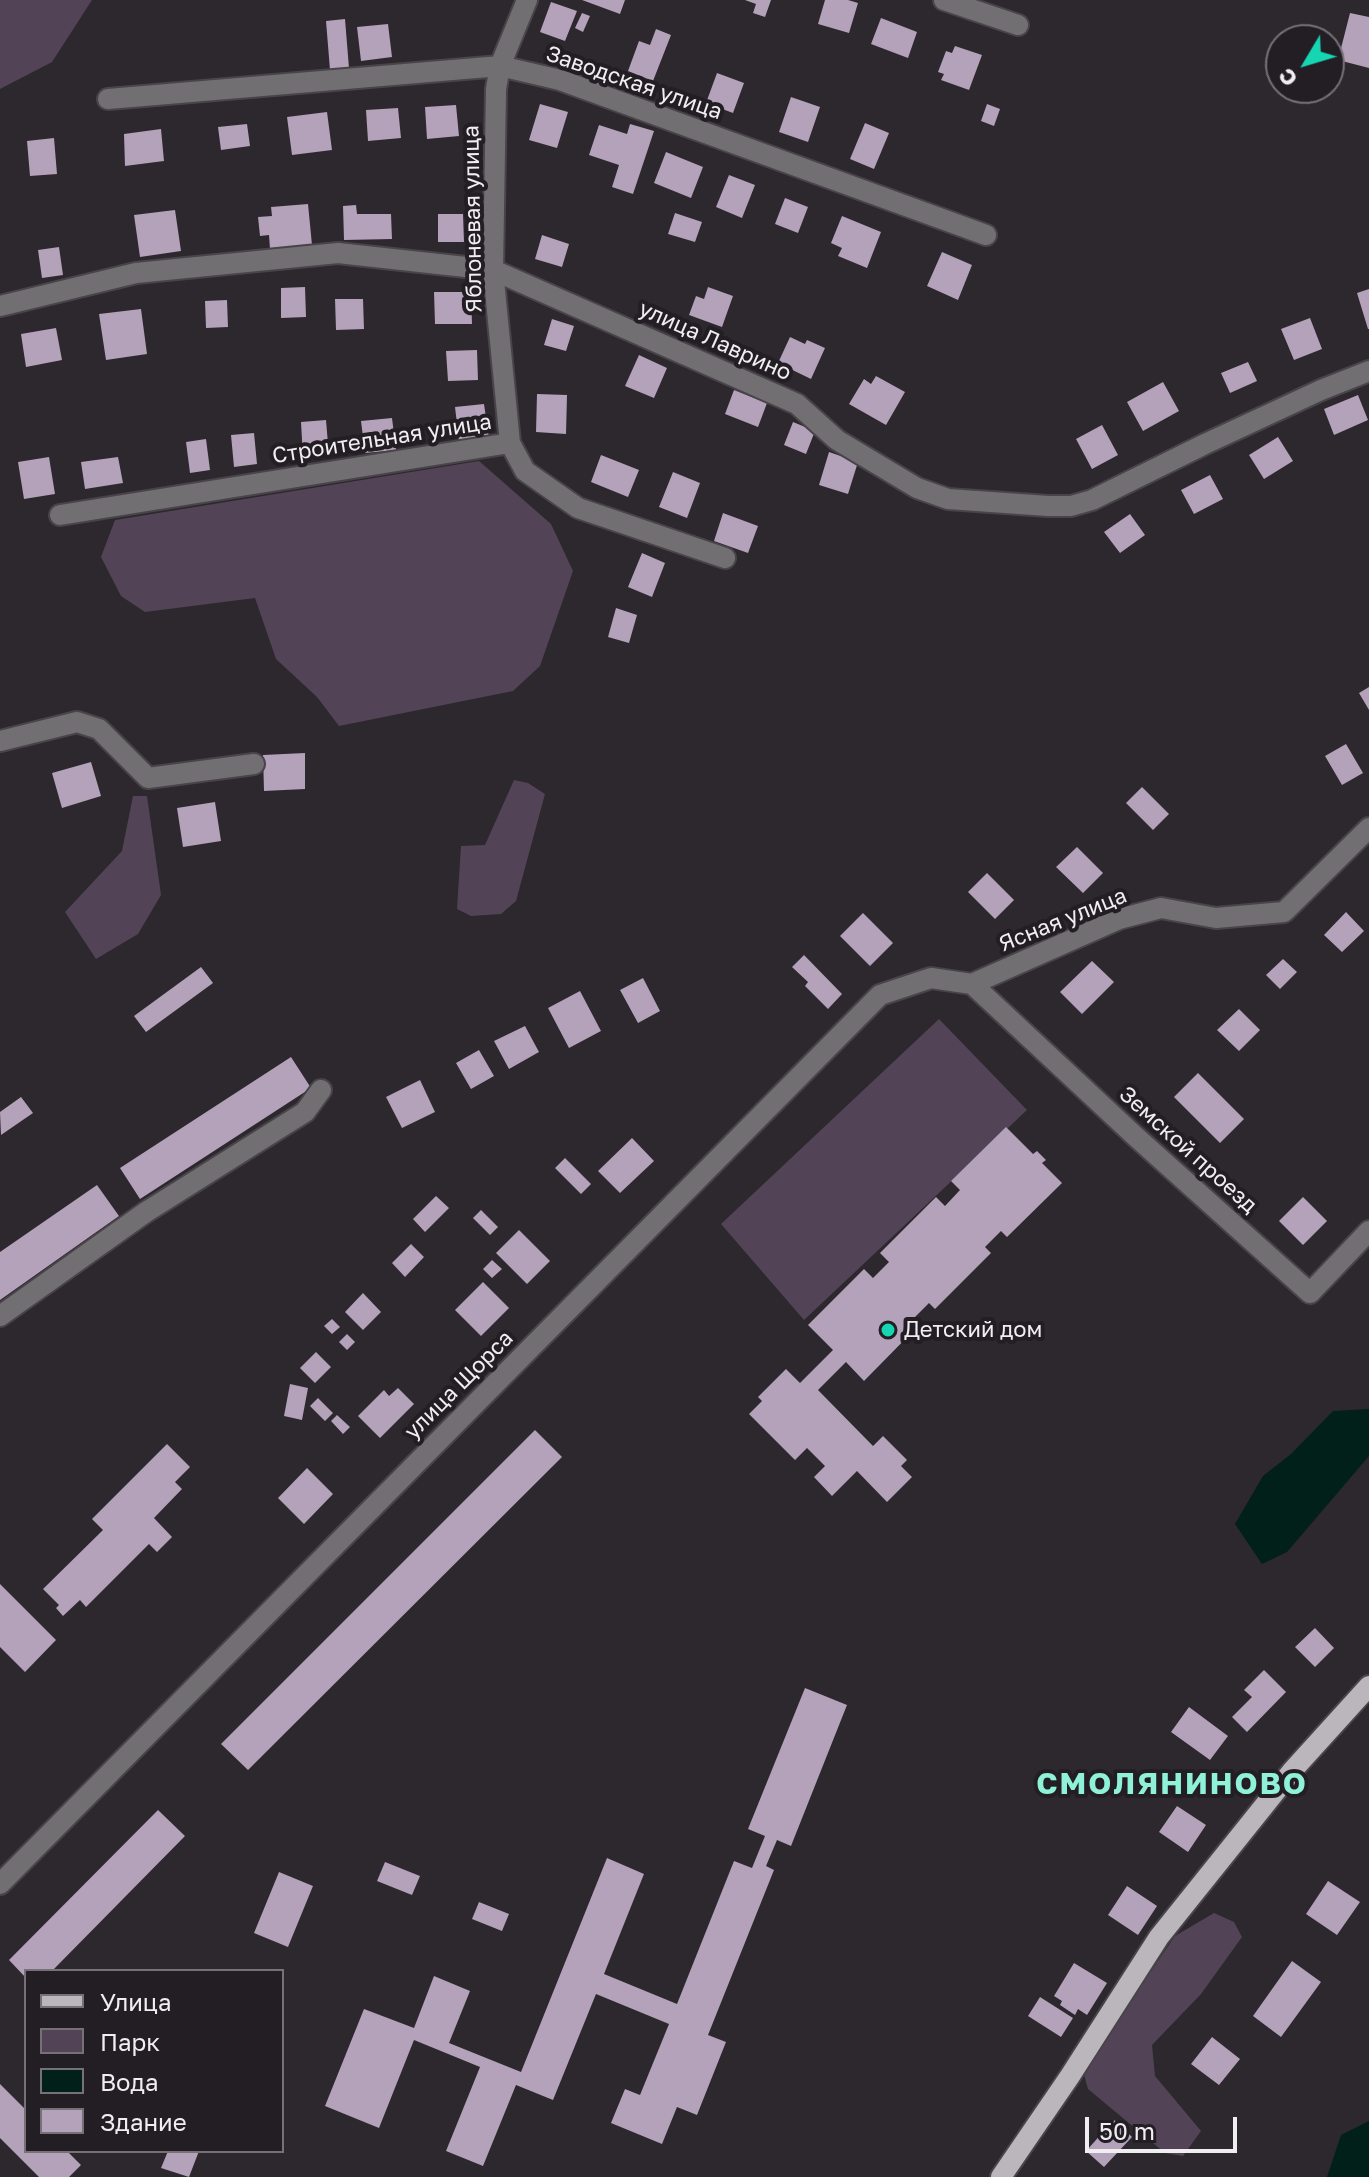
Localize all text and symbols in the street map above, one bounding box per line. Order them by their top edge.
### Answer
north arrow [1265,24,1345,104]
street label: Заводская улица [542,40,726,126]
text: С [1272,63,1303,92]
street label: Яблоневая улица [458,125,488,313]
street label: улица Лаврино [635,296,795,386]
street label: Строительная улица [270,409,494,469]
street label: Ясная улица [995,882,1131,958]
street label: Земской проезд [1114,1081,1262,1219]
place label: Детский дом [904,1317,1042,1343]
marker: Детский дом [879,1321,897,1339]
street label: улица Щорса [399,1325,519,1445]
district label: СМОЛЯНИНОВО [1036,1766,1308,1802]
legend [24,1969,284,2153]
text: Улица [100,1987,172,2016]
text: Парк [100,2027,160,2056]
text: Вода [100,2067,159,2096]
scale bar [1089,2101,1241,2151]
text: Здание [100,2107,187,2136]
text: 50 m [1099,2116,1155,2145]

